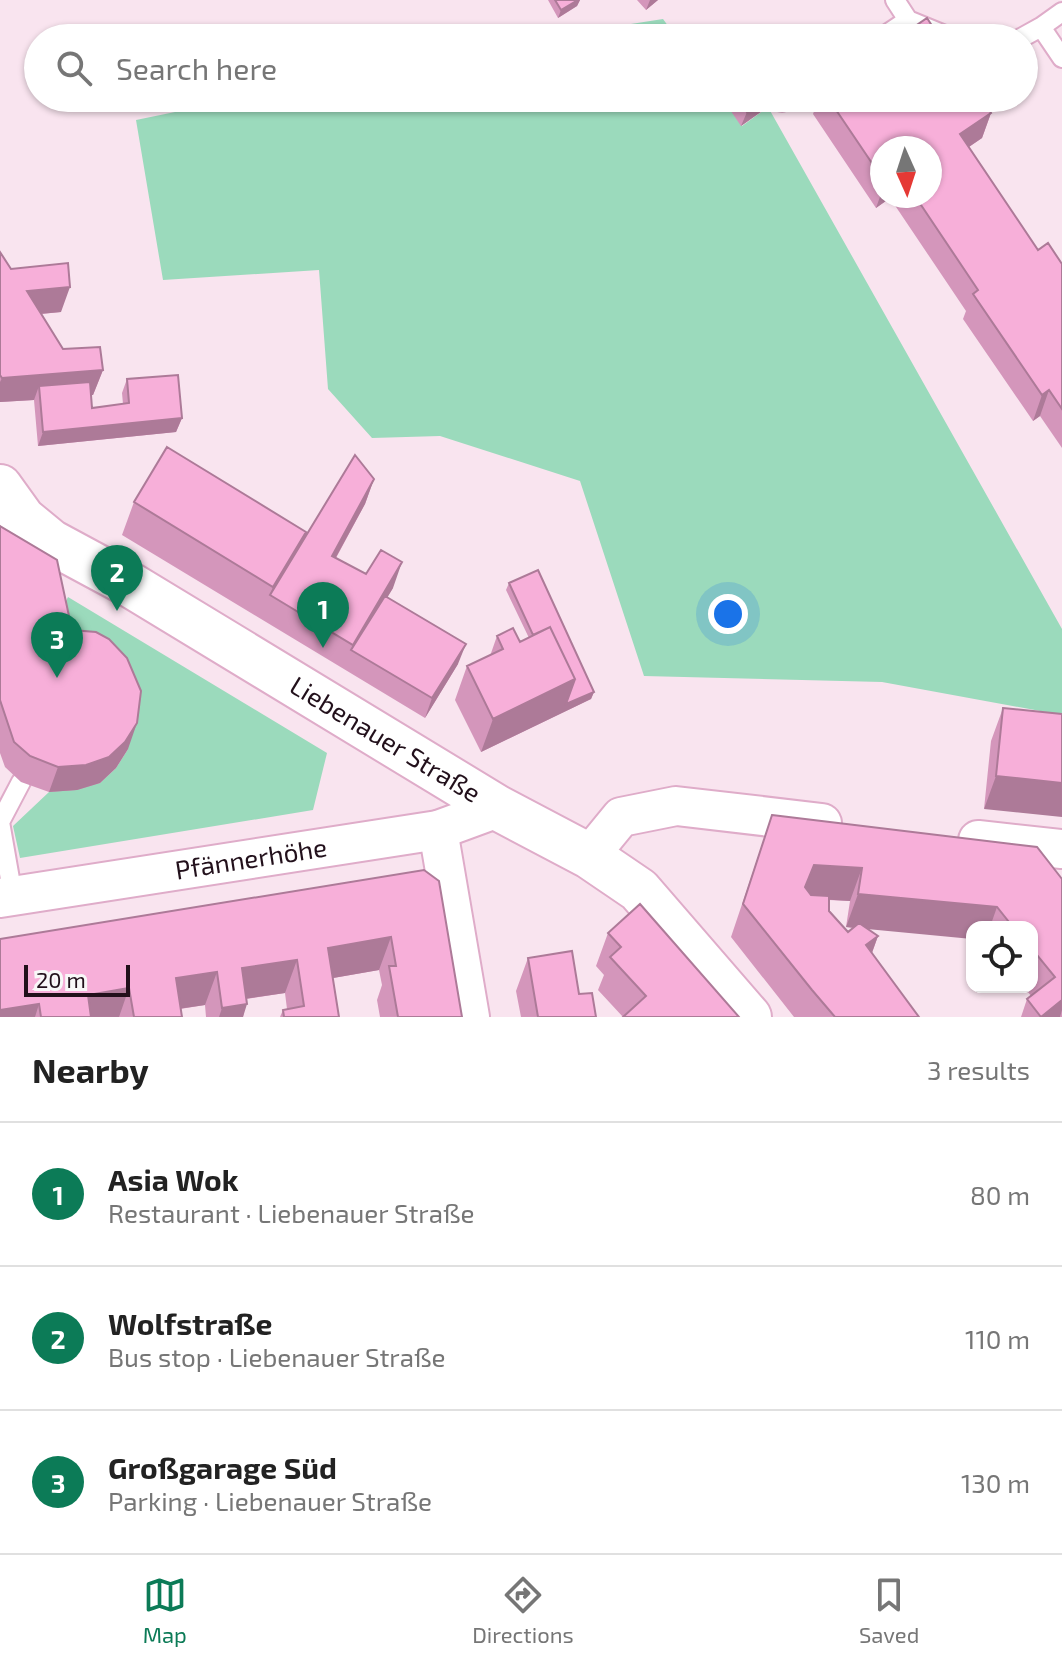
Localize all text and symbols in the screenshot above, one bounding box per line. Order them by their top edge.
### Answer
search box [24,24,1038,112]
icon: search [52,46,96,90]
text: Search here [116,50,277,86]
north arrow [870,136,942,208]
pin: 2 [91,545,143,611]
pin: 1 [297,582,349,648]
your location [708,594,748,634]
pin: 3 [31,612,83,678]
street label: Liebenauer Straße [285,669,487,808]
street label: Pfännerhöhe [173,830,329,885]
map controls [966,921,1038,993]
button: locate [966,921,1038,993]
scale bar [24,961,130,997]
text: 20 m [36,966,86,992]
text: Nearby [32,1049,149,1090]
text: 3 results [927,1054,1030,1085]
text: Asia Wok [108,1161,238,1197]
text: 1 [52,1179,64,1210]
text: 80 m [970,1179,1030,1210]
text: Restaurant · Liebenauer Straße [108,1197,475,1228]
text: Wolfstraße [108,1305,272,1341]
text: 2 [50,1323,66,1354]
text: 110 m [965,1323,1030,1354]
text: Bus stop · Liebenauer Straße [108,1341,446,1372]
text: Großgarage Süd [108,1449,337,1485]
text: 3 [51,1467,65,1498]
text: 130 m [961,1467,1030,1498]
text: Parking · Liebenauer Straße [108,1485,432,1516]
tab: Map [143,1573,187,1647]
tab: Directions [472,1573,574,1647]
tab: Saved [859,1573,919,1647]

